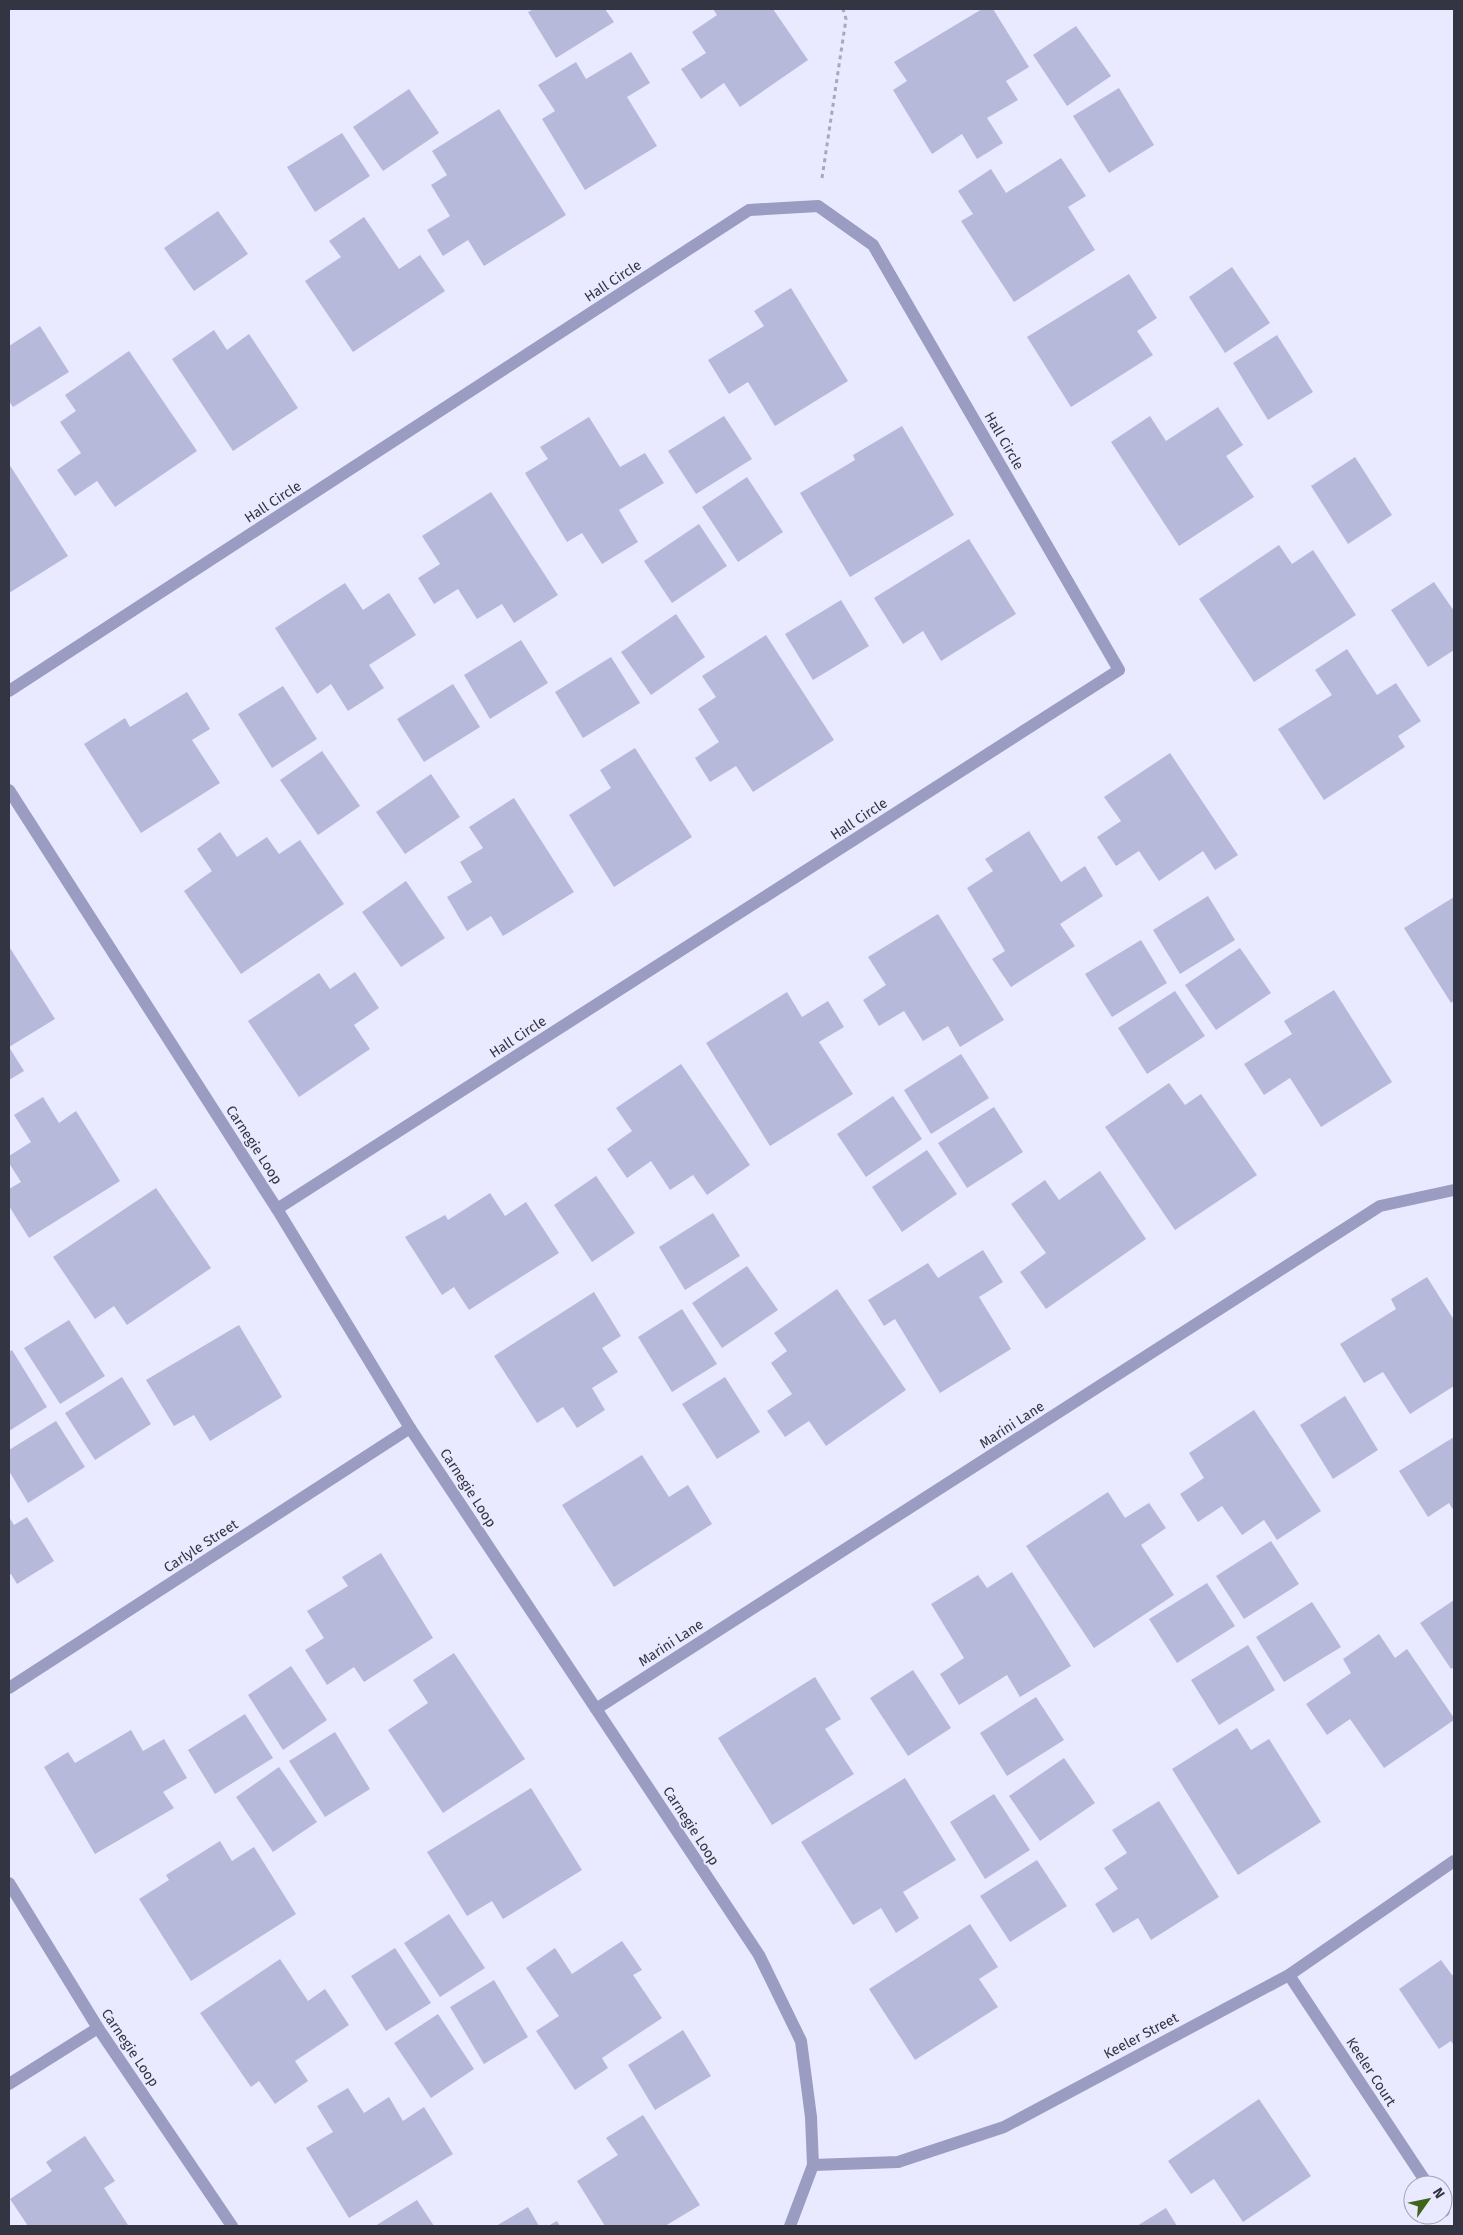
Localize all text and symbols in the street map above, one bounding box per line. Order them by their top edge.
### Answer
street label: Hall Circle [582,256,644,306]
street label: Hall Circle [981,409,1027,473]
street label: Hall Circle [242,477,304,527]
street label: Hall Circle [828,794,890,844]
street label: Hall Circle [487,1012,549,1062]
street label: Carnegie Loop [222,1102,286,1188]
street label: Marini Lane [976,1398,1048,1452]
street label: Carnegie Loop [436,1445,500,1531]
street label: Carlyle Street [161,1515,242,1576]
street label: Marini Lane [635,1616,707,1670]
street label: Carnegie Loop [659,1783,723,1869]
street label: Carnegie Loop [98,2006,162,2090]
street label: Keeler Street [1101,2009,1182,2063]
street label: Keeler Court [1343,2034,1400,2110]
north arrow [1403,2175,1453,2225]
text: N [1429,2185,1448,2202]

